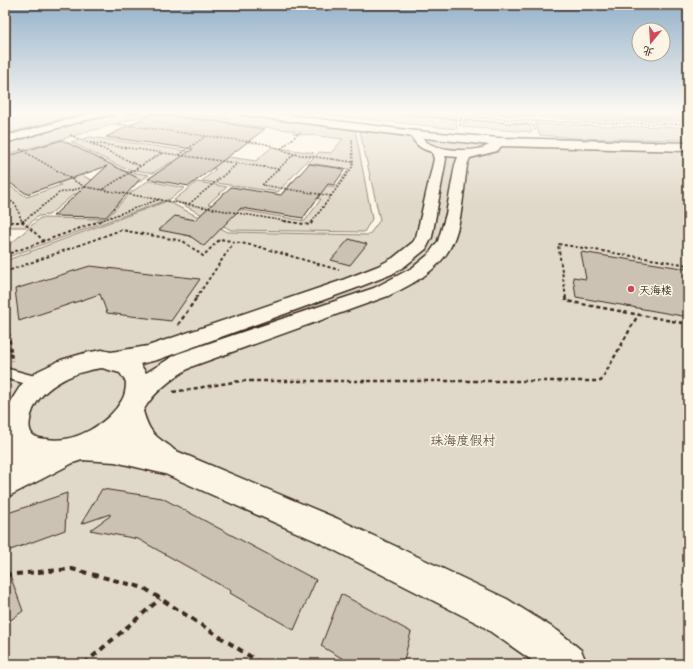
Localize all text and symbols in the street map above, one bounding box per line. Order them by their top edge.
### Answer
north arrow [631,22,671,62]
text: 北 [640,43,655,61]
place label: 天海楼 [639,282,672,297]
marker: 天海楼 [626,284,636,294]
park label: 珠海度假村 [430,431,496,448]

